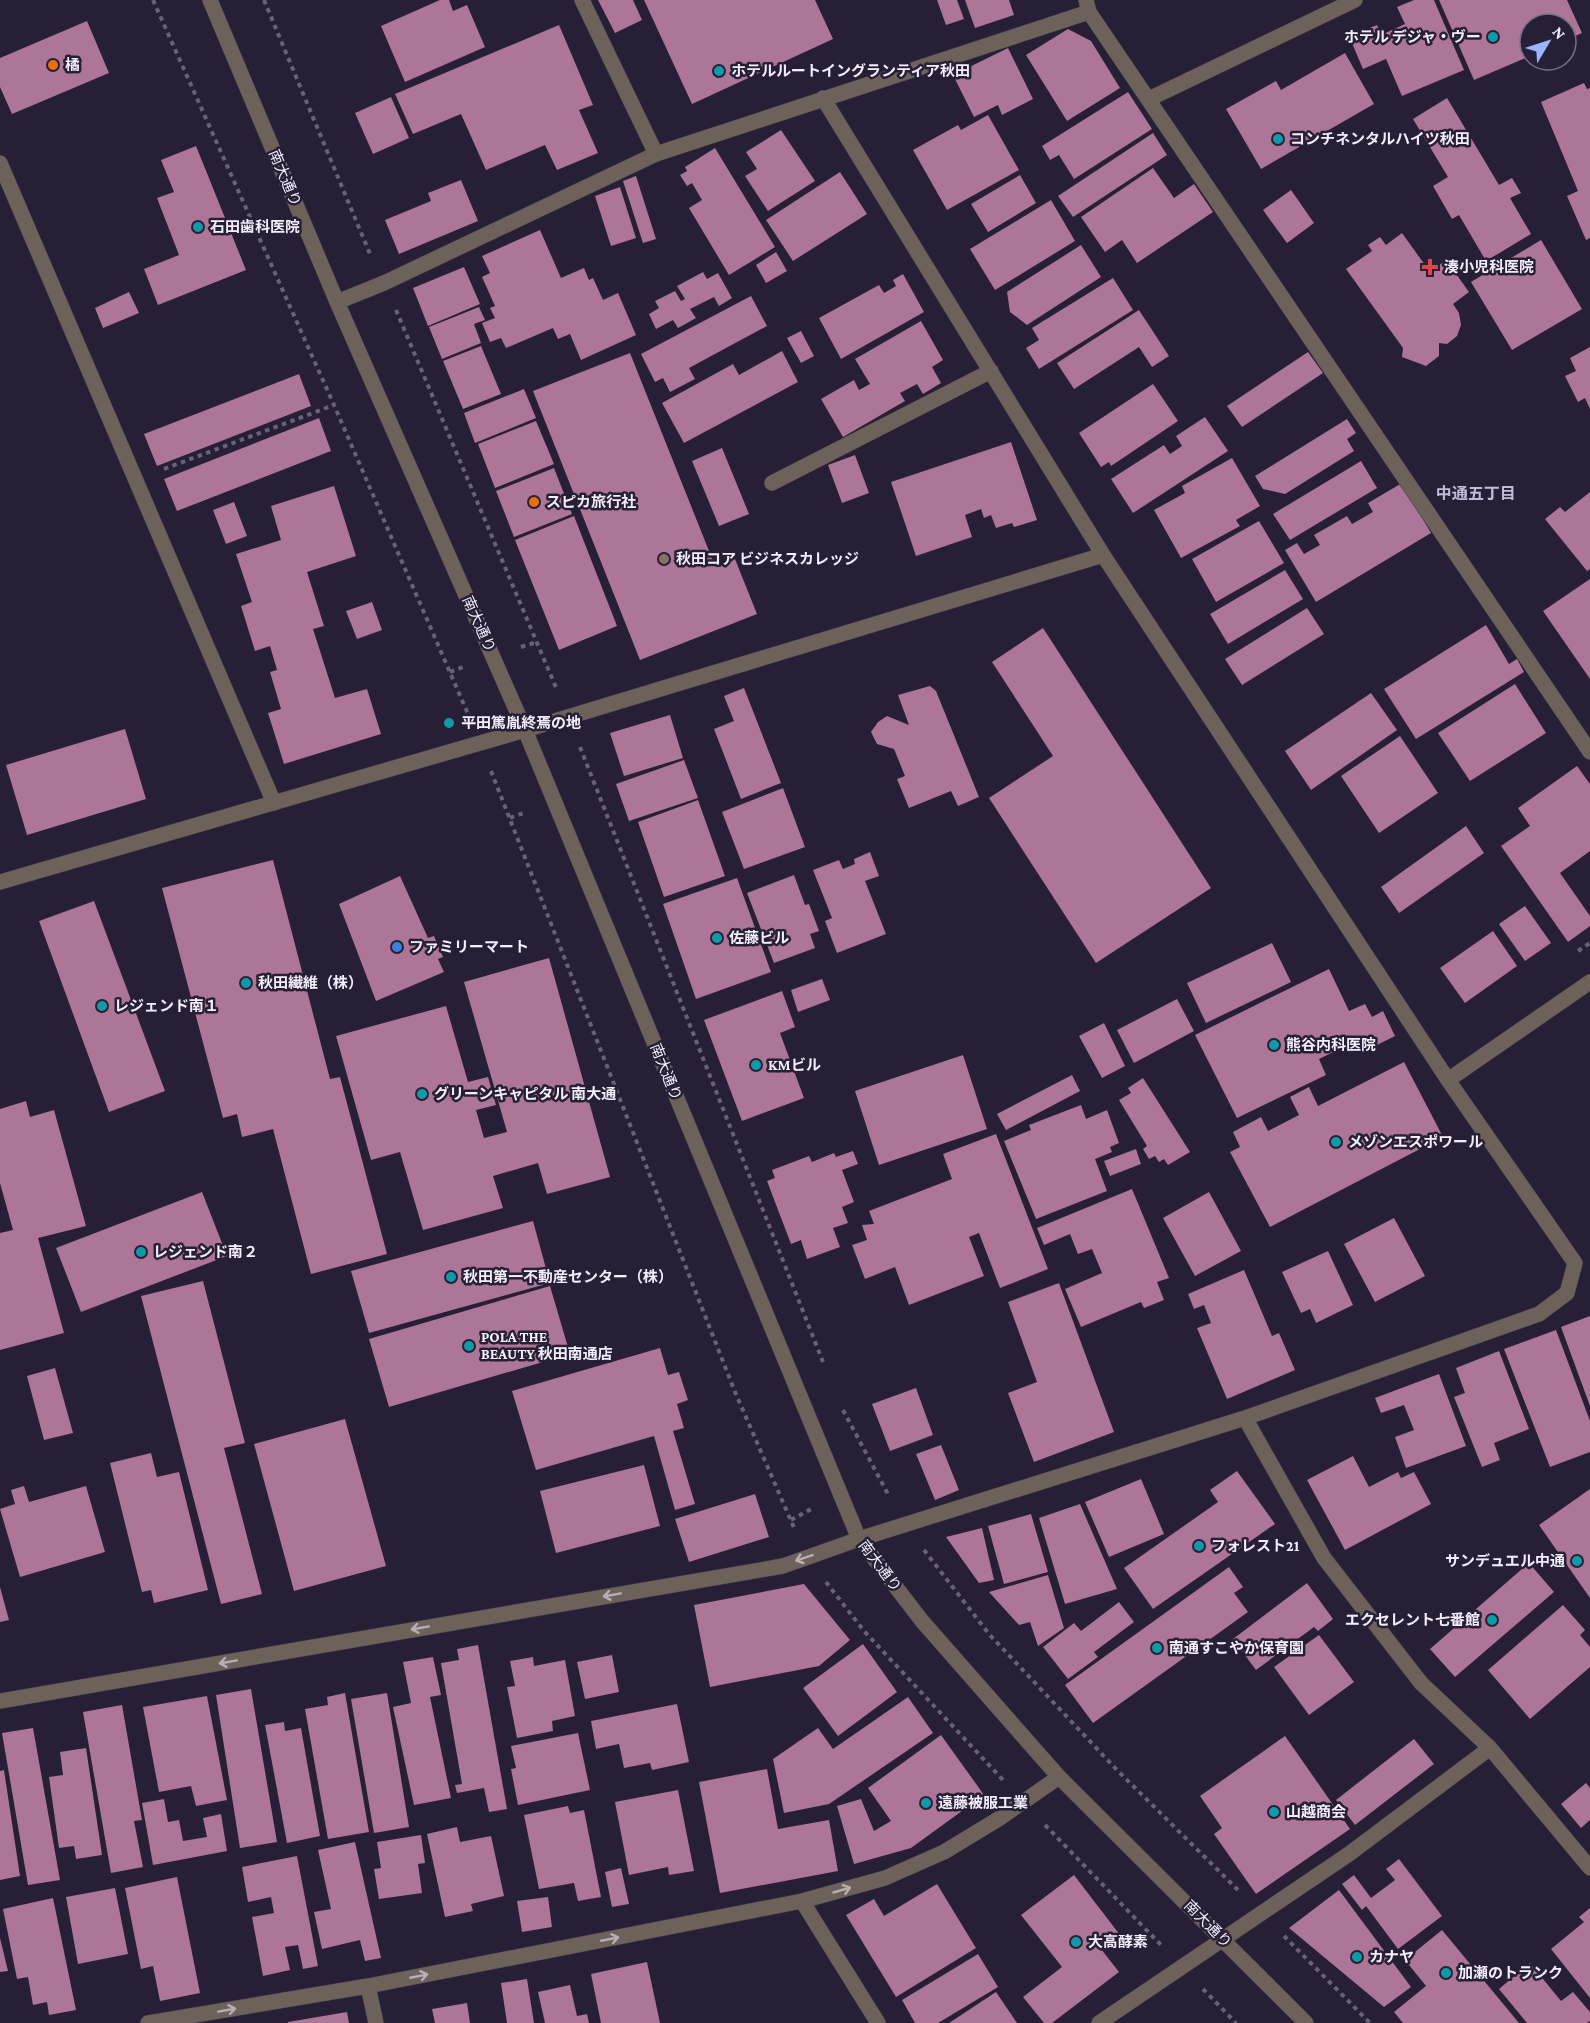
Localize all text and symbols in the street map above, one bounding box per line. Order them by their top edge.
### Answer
north arrow [1518,12,1578,72]
text: N [1549,23,1569,43]
place label: ホテル デジャ・ヴー [1344,29,1481,45]
marker: ホテル デジャ・ヴー [1486,30,1500,44]
place label: 橘 [65,57,80,73]
marker: 橘 [46,58,60,72]
place label: ホテルルートイングランティア秋田 [731,63,970,79]
marker: ホテルルートイングランティア秋田 [712,64,726,78]
place label: コンチネンタルハイツ秋田 [1290,131,1470,147]
marker: コンチネンタルハイツ秋田 [1271,132,1285,146]
street label: 南大通り [266,147,304,209]
place label: 石田歯科医院 [210,219,300,235]
marker: 石田歯科医院 [191,220,205,234]
marker: 湊小児科医院 [1421,258,1439,276]
place label: 湊小児科医院 [1444,259,1534,275]
district label: 中通五丁目 [1436,485,1516,502]
place label: スピカ旅行社 [546,493,636,510]
marker: スピカ旅行社 [527,495,541,509]
place label: 秋田コア ビジネスカレッジ [676,551,859,567]
marker: 秋田コア ビジネスカレッジ [657,552,671,566]
street label: 南大通り [459,593,499,655]
place label: 平田篤胤終焉の地 [461,715,581,731]
marker: 平田篤胤終焉の地 [442,716,456,730]
place label: 佐藤ビル [729,930,789,946]
marker: 佐藤ビル [710,931,724,945]
place label: ファミリーマート [409,939,529,955]
marker: ファミリーマート [390,940,404,954]
place label: 秋田繊維（株） [258,975,363,991]
marker: 秋田繊維（株） [239,976,253,990]
place label: レジェンド南１ [114,998,219,1014]
marker: レジェンド南１ [95,999,109,1013]
place label: 熊谷内科医院 [1286,1036,1376,1053]
marker: 熊谷内科医院 [1267,1038,1281,1052]
street label: 南大通り [647,1041,685,1103]
place label: KMビル [768,1057,821,1073]
marker: KMビル [749,1058,763,1072]
place label: グリーンキャピタル 南大通 [434,1086,616,1102]
marker: グリーンキャピタル 南大通 [415,1087,429,1101]
place label: メゾンエスポワール [1348,1134,1483,1150]
marker: メゾンエスポワール [1329,1135,1343,1149]
place label: レジェンド南２ [153,1244,258,1260]
marker: レジェンド南２ [134,1245,148,1259]
place label: 秋田第一不動産センター（株） [463,1269,673,1285]
marker: 秋田第一不動産センター（株） [444,1270,458,1284]
place label: POLA THE BEAUTY 秋田南通店 [481,1329,613,1362]
marker: POLA THE BEAUTY 秋田南通店 [462,1339,476,1353]
street label: 南大通り [856,1537,904,1595]
place label: フォレスト21 [1211,1538,1300,1554]
marker: フォレスト21 [1192,1539,1206,1553]
place label: サンデュエル中通 [1445,1553,1565,1569]
one-way arrow [795,1554,814,1565]
marker: サンデュエル中通 [1570,1554,1584,1568]
one-way arrow [603,1590,623,1601]
place label: エクセレント七番館 [1345,1612,1480,1628]
marker: エクセレント七番館 [1485,1613,1499,1627]
one-way arrow [411,1623,431,1634]
place label: 南通すこやか保育園 [1169,1640,1304,1656]
marker: 南通すこやか保育園 [1150,1641,1164,1655]
one-way arrow [219,1656,239,1667]
place label: 遠藤被服工業 [938,1795,1028,1811]
marker: 遠藤被服工業 [919,1796,933,1810]
place label: 山越商会 [1286,1803,1346,1820]
marker: 山越商会 [1267,1805,1281,1819]
one-way arrow [832,1884,851,1895]
street label: 南大通り [1181,1897,1235,1951]
one-way arrow [600,1933,620,1944]
place label: 大高酵素 [1088,1934,1148,1950]
marker: 大高酵素 [1069,1935,1083,1949]
place label: カナヤ [1369,1949,1414,1965]
marker: カナヤ [1350,1950,1364,1964]
place label: 加瀬のトランク [1458,1965,1563,1981]
marker: 加瀬のトランク [1439,1966,1453,1980]
one-way arrow [409,1970,428,1981]
one-way arrow [217,2004,236,2015]

